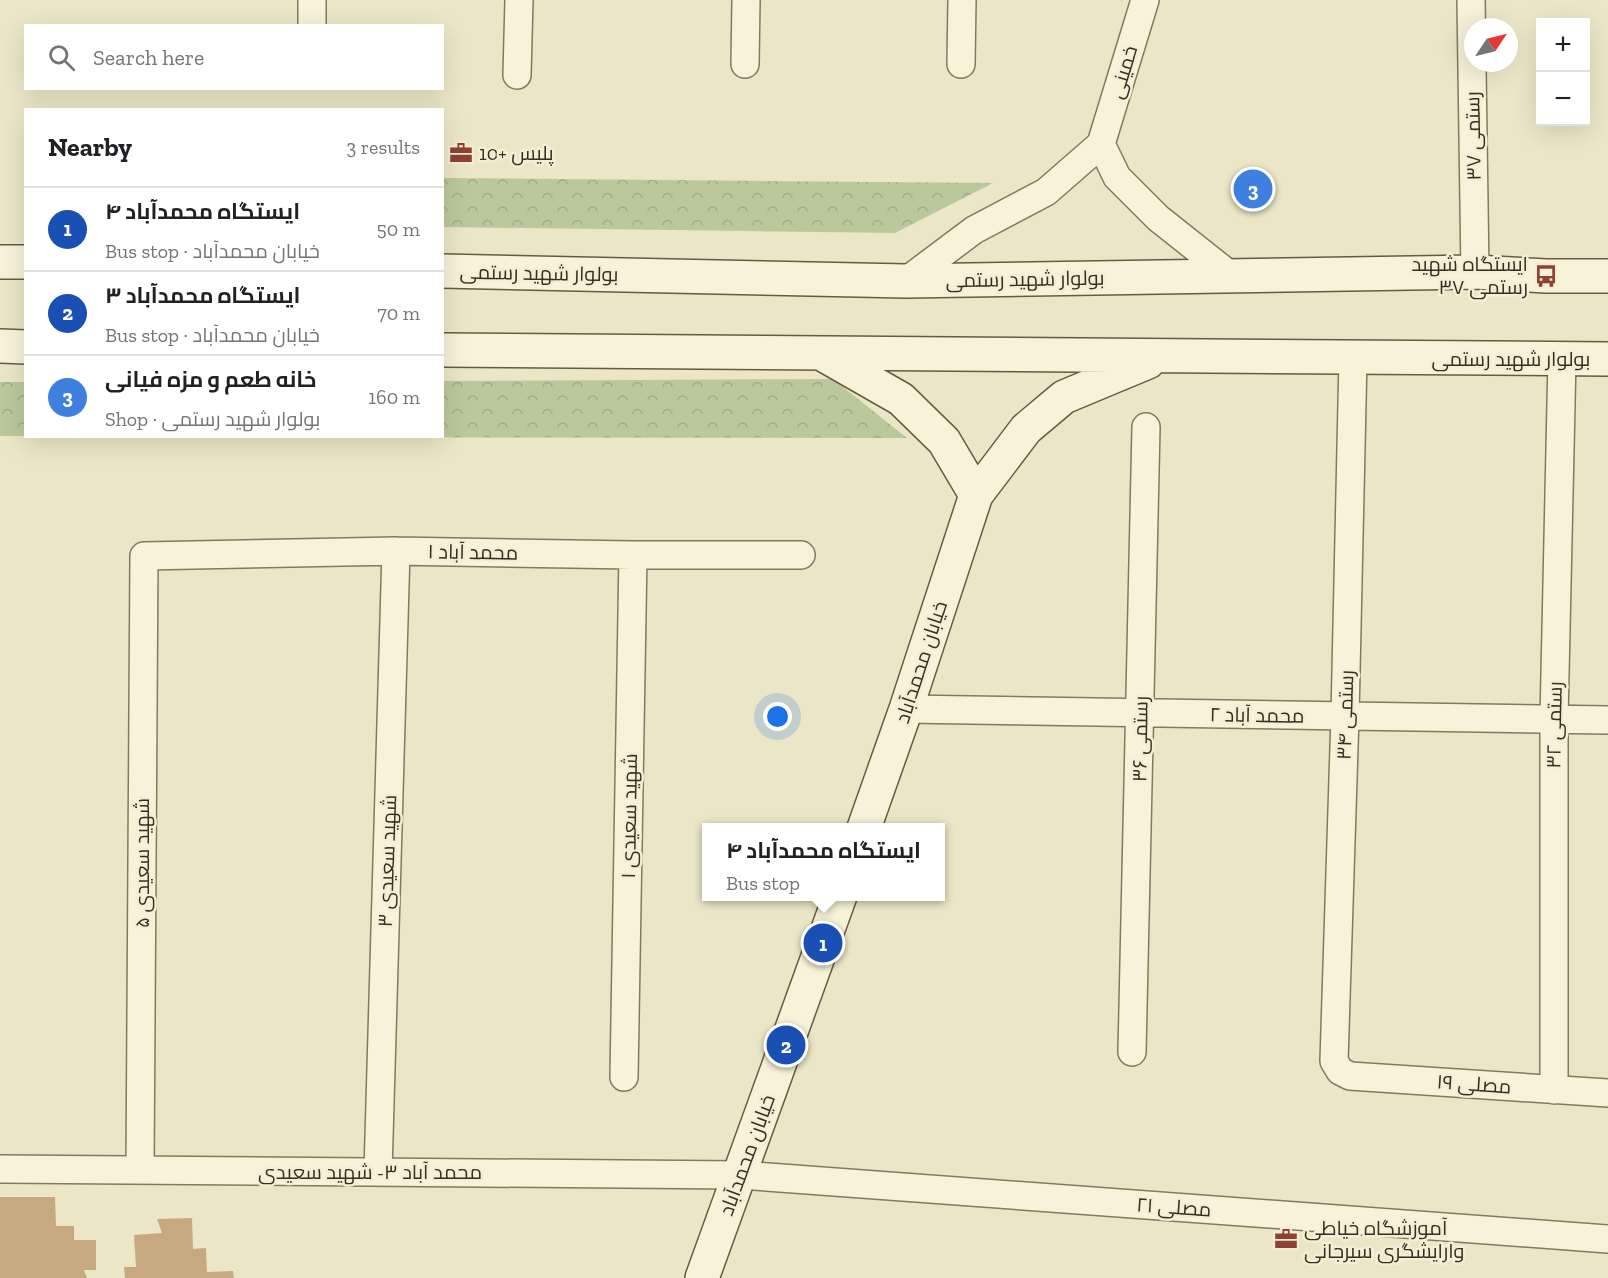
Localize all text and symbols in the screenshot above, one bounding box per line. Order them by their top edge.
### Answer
north arrow [1464,18,1518,72]
map controls [1536,18,1590,126]
button: + [1536,18,1590,72]
search box [24,24,444,90]
icon: search [45,41,78,74]
street label: خمینی [1104,43,1143,102]
text: Search here [93,44,204,71]
button: − [1536,72,1590,126]
street label: رستمی ۳۷ [1460,91,1487,181]
text: Nearby [48,131,132,163]
text: 3 results [346,135,420,159]
office icon: پلیس +10 [448,140,474,166]
place label: پلیس +10 [479,141,554,166]
pin: 3 [1234,166,1272,212]
text: ایستگاه محمدآباد ۴ [105,198,300,225]
text: 1 [63,217,72,241]
text: 50 m [376,217,420,241]
text: Bus stop · خیابان محمدآباد [105,239,320,263]
place label: ایستگاه شهید رستمی ۳۷ [1412,252,1528,300]
street label: بولوار شهید رستمی [459,260,619,287]
bus stop icon: ایستگاه شهید رستمی ۳۷ [1533,263,1559,289]
street label: بولوار شهید رستمی [945,266,1105,293]
text: ایستگاه محمدآباد ۳ [105,282,300,309]
text: 2 [62,301,73,325]
text: 70 m [377,301,420,325]
text: Bus stop · خیابان محمدآباد [105,323,320,347]
street label: بولوار شهید رستمی [1432,347,1590,372]
text: خانه طعم و مزه فیانی [105,366,317,393]
text: 3 [62,385,73,409]
text: 160 m [368,385,420,409]
text: Shop · بولوار شهید رستمی [105,407,320,431]
street label: محمد آباد ۱ [427,539,519,565]
street label: خیابان محمدآباد [890,598,953,727]
street label: رستمی ۳۴ [1331,669,1360,761]
street label: رستمی ۳۲ [1541,681,1568,769]
street label: رستمی ۳۶ [1127,696,1154,782]
your location [763,702,792,731]
street label: محمد آباد ۲ [1209,702,1305,728]
street label: شهید سعیدی ۱ [616,753,643,879]
street label: شهید سعیدی ۳ [373,794,402,928]
street label: شهید سعیدی ۵ [130,798,155,928]
popup [702,823,945,901]
text: ایستگاه محمدآباد ۴ [726,837,921,864]
text: Bus stop [726,871,800,895]
pin: 1 [804,920,842,966]
pin: 2 [766,1022,806,1068]
street label: مصلی ۱۹ [1436,1069,1512,1100]
street label: خیابان محمدآباد [714,1091,781,1219]
street label: محمد آباد ۳- شهید سعیدی [258,1160,482,1185]
street label: مصلی ۲۱ [1136,1192,1212,1223]
place label: آموزشگاه خیاطی وارایشگری سیرجانی [1304,1216,1465,1264]
office icon: آموزشگاه خیاطی وارایشگری سیرجانی [1273,1226,1299,1252]

